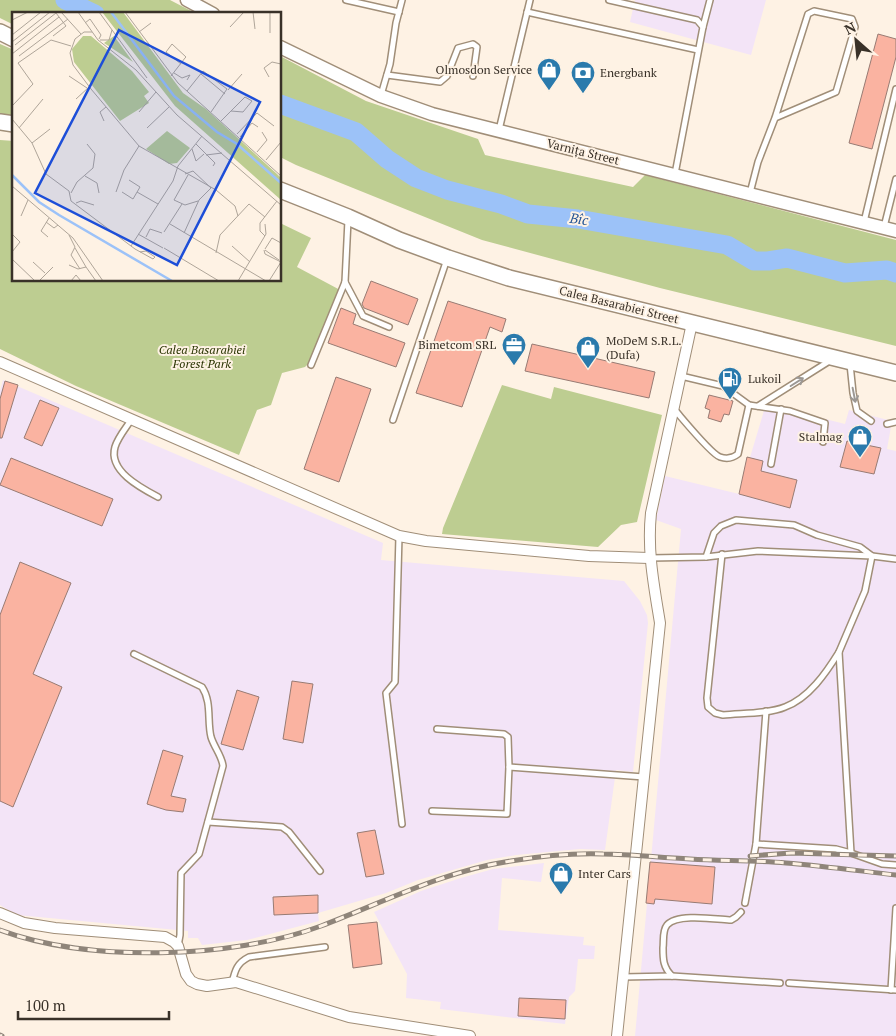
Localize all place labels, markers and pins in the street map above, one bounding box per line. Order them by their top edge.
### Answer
shop icon: Olmosdon Service [536,57,562,91]
bank icon: Energbank [570,60,596,94]
place label: Olmosdon Service [436,62,532,77]
place label: Energbank [600,65,658,80]
office icon: Bimetcom SRL [501,332,527,366]
place label: MoDeM S.R.L. (Dufa) [606,333,682,362]
shop icon: MoDeM S.R.L. (Dufa) [575,335,601,369]
place label: Bimetcom SRL [418,337,496,352]
fuel station icon: Lukoil [717,366,743,400]
place label: Lukoil [748,371,782,386]
shop icon: Stalmag [847,424,873,458]
place label: Stalmag [799,429,843,444]
shop icon: Inter Cars [548,861,574,895]
place label: Inter Cars [578,866,631,881]

